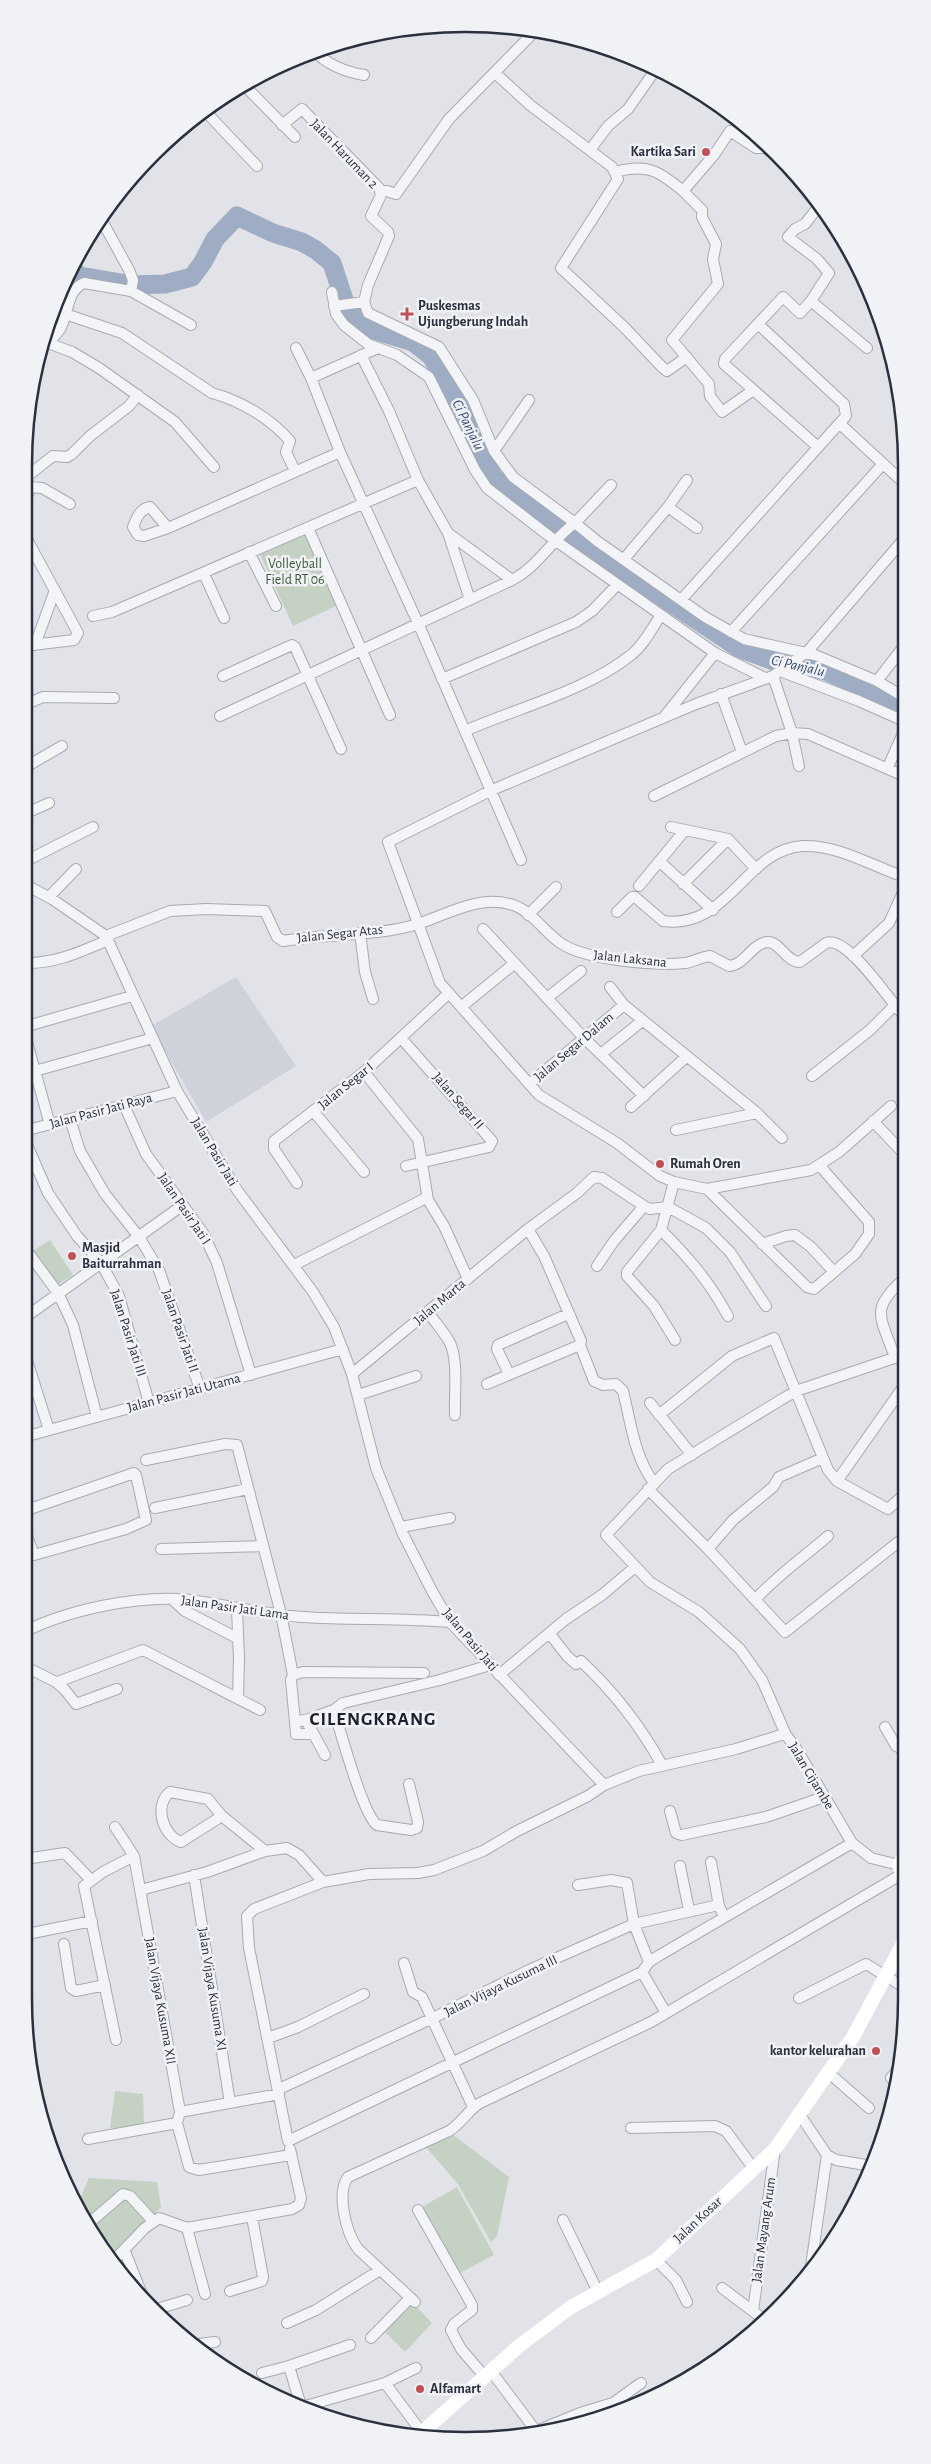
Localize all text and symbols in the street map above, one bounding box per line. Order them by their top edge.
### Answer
street label: Jalan Haruman 2 [308,117,380,191]
place label: Kartika Sari [631,145,696,159]
marker: Kartika Sari [700,146,712,158]
place label: Puskesmas Ujungberung Indah [418,299,528,329]
marker: Puskesmas Ujungberung Indah [400,307,414,321]
water label: Ci Panjalu [449,397,487,453]
park label: Volleyball Field RT 06 [265,557,325,587]
water label: Ci Panjalu [770,653,826,679]
street label: Jalan Segar Atas [296,923,384,945]
street label: Jalan Laksana [593,948,668,970]
street label: Jalan Segar Dalam [532,1010,616,1084]
street label: Jalan Segar I [316,1060,376,1112]
street label: Jalan Segar II [430,1070,486,1132]
street label: Jalan Pasir Jati Raya [48,1090,154,1131]
street label: Jalan Pasir Jati [188,1115,240,1189]
place label: Rumah Oren [670,1157,741,1171]
marker: Rumah Oren [654,1158,666,1170]
street label: Jalan Pasir Jati I [155,1171,213,1247]
place label: Masjid Baiturrahman [82,1241,162,1271]
marker: Masjid Baiturrahman [66,1250,78,1262]
street label: Jalan Marta [412,1276,469,1327]
street label: Jalan Pasir Jati III [107,1288,149,1378]
street label: Jalan Pasir Jati II [159,1288,201,1374]
street label: Jalan Pasir Jati Utama [126,1371,243,1415]
street label: Jalan Pasir Jati Lama [180,1593,291,1623]
street label: Jalan Pasir Jati [440,1606,500,1674]
district label: CILENGKRANG [310,1710,436,1729]
street label: Jalan Cijambe [786,1740,836,1812]
street label: Jalan Vijaya Kusuma XI [195,1926,229,2052]
street label: Jalan Vijaya Kusuma XII [142,1937,178,2065]
street label: Jalan Vijaya Kusuma III [442,1953,560,2019]
place label: kantor kelurahan [770,2044,866,2058]
marker: kantor kelurahan [870,2045,882,2057]
street label: Jalan Mayang Arum [750,2176,778,2284]
street label: Jalan Kosar [671,2194,725,2246]
place label: Alfamart [430,2382,481,2396]
marker: Alfamart [414,2383,426,2395]

